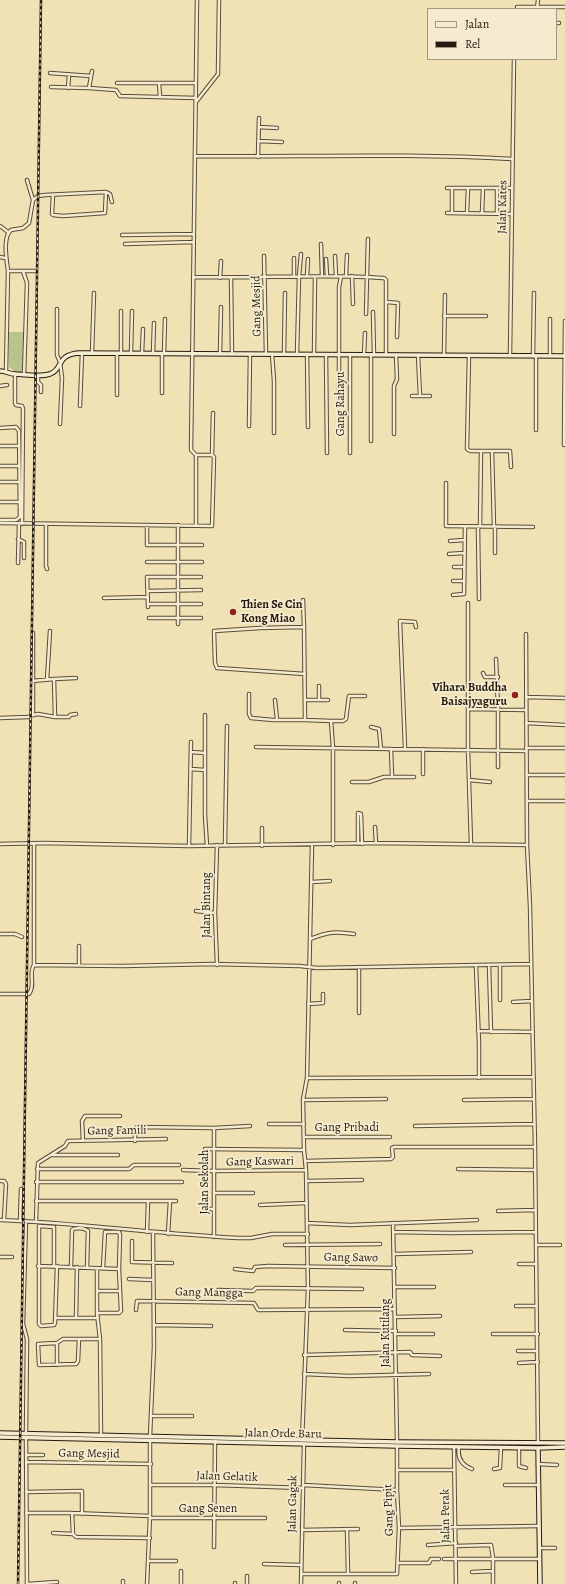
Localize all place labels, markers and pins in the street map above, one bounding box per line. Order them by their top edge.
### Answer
place label: Thien Se Cin Kong Miao [241,598,303,626]
marker: Thien Se Cin Kong Miao [228,607,238,617]
place label: Vihara Buddha Baisajyaguru [432,681,507,709]
marker: Vihara Buddha Baisajyaguru [510,690,520,700]

